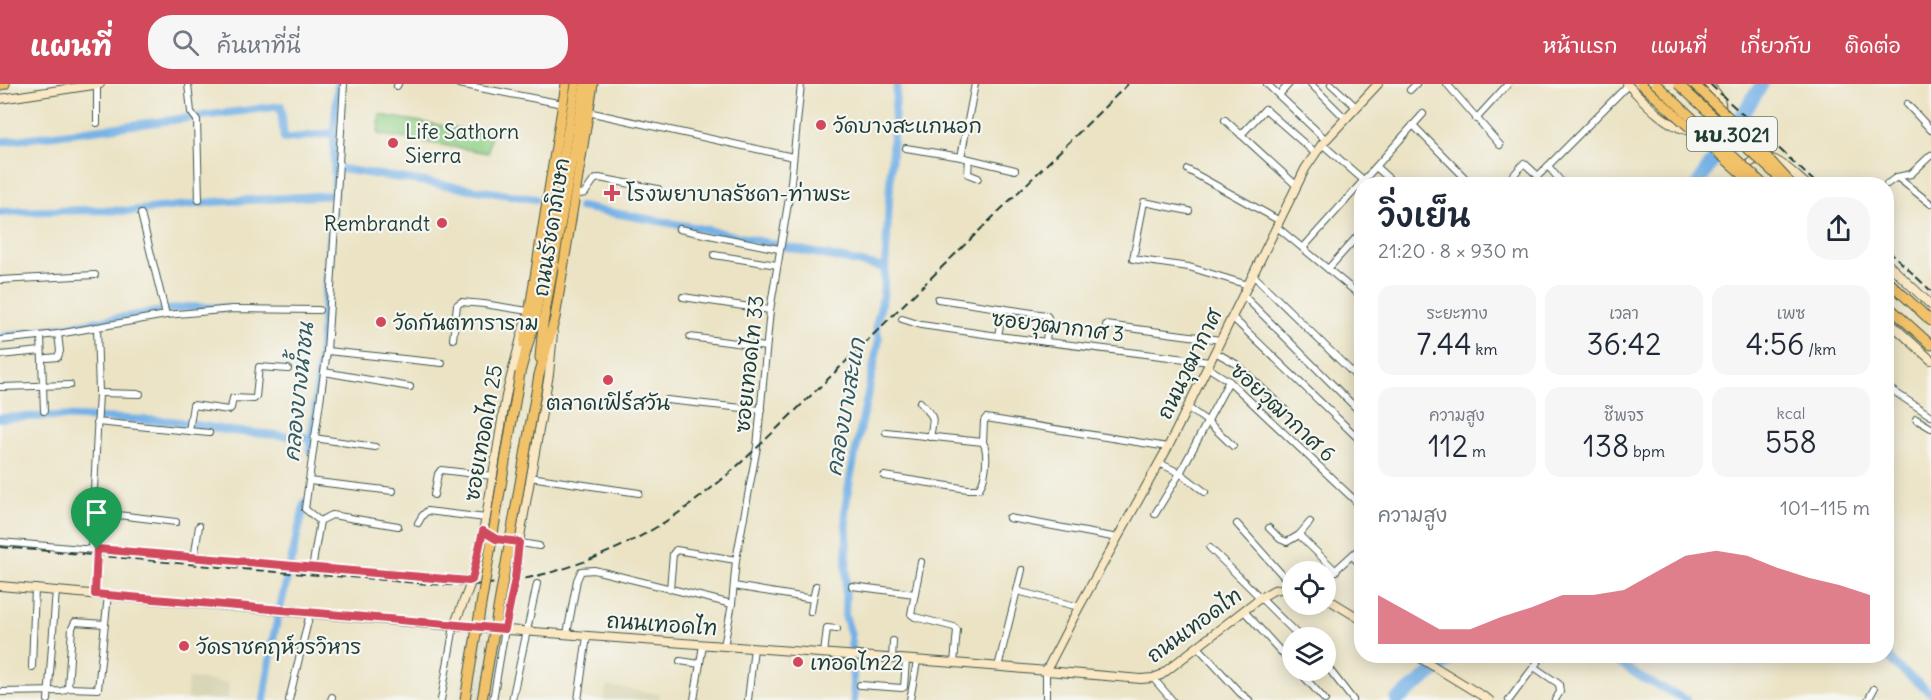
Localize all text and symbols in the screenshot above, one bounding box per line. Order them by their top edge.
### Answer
search box [148,15,568,69]
icon: search [169,26,202,59]
text: แผนที่ [30,28,112,64]
text: ค้นหาที่นี่ [217,31,301,59]
text: หน้าแรก [1543,32,1618,59]
text: แผนที่ [1651,32,1707,59]
text: เกี่ยวกับ [1740,32,1812,59]
text: ติดต่อ [1845,32,1901,59]
place label: วัดบางสะแกนอก [833,112,982,139]
road number: นบ.3021 [1687,117,1777,151]
place label: Life Sathorn Sierra [405,118,519,169]
marker: วัดบางสะแกนอก [814,118,828,132]
marker: Life Sathorn Sierra [386,136,400,150]
street label: ถนนรัชดาภิเษก [527,156,575,298]
place label: โรงพยาบาลรัชดา-ท่าพระ [626,180,851,207]
marker: โรงพยาบาลรัชดา-ท่าพระ [603,184,621,202]
text: วิ่งเย็น [1378,194,1470,236]
button: share [1807,197,1870,260]
place label: Rembrandt [324,210,430,237]
marker: Rembrandt [435,216,449,230]
text: 21:20 · 8 × 930 m [1378,238,1529,263]
street label: ซอยเทอดไท 33 [728,294,770,434]
street label: ถนนวุฒากาศ [1151,303,1231,425]
text: ระยะทาง [1426,303,1488,323]
text: เวลา [1609,303,1639,323]
text: เพซ [1777,303,1805,323]
street label: ซอยวุฒากาศ 3 [990,304,1126,351]
place label: วัดกันตทาราราม [393,309,539,336]
marker: วัดกันตทาราราม [374,315,388,329]
water label: คลองบางน้ำชน [271,319,319,463]
text: 7.44 [1416,325,1472,363]
text: 36:42 [1587,325,1661,363]
text: 4:56 [1746,325,1804,363]
water label: คลองบางสะแก [819,334,871,478]
text: km [1472,339,1498,359]
text: /km [1804,339,1836,359]
street label: ซอยวุฒากาศ 6 [1223,357,1341,470]
street label: ซอยเทอดไท 25 [458,363,508,503]
marker: ตลาดเฟิร์สวัน [601,373,615,387]
place label: ตลาดเฟิร์สวัน [546,389,670,416]
text: kcal [1777,403,1805,423]
text: ความสูง [1429,405,1485,425]
text: ชีพจร [1604,405,1644,425]
text: 558 [1765,423,1817,461]
text: 112 [1428,427,1468,465]
text: 138 [1583,427,1629,465]
text: m [1468,441,1486,461]
text: bpm [1629,441,1665,461]
pin [71,487,122,549]
text: 101–115 m [1780,495,1870,520]
icon: arrive [80,496,113,529]
text: ความสูง [1378,502,1447,527]
map controls [1282,561,1336,681]
button: locate [1282,561,1336,615]
street label: ถนนเทอดไท [1141,581,1247,669]
street label: ถนนเทอดไท [606,607,718,641]
button: layers [1282,627,1336,681]
place label: วัดราชคฤห์วรวิหาร [196,633,361,661]
marker: วัดราชคฤห์วรวิหาร [177,639,191,653]
place label: เทอดไท22 [810,649,903,676]
marker: เทอดไท22 [791,655,805,669]

